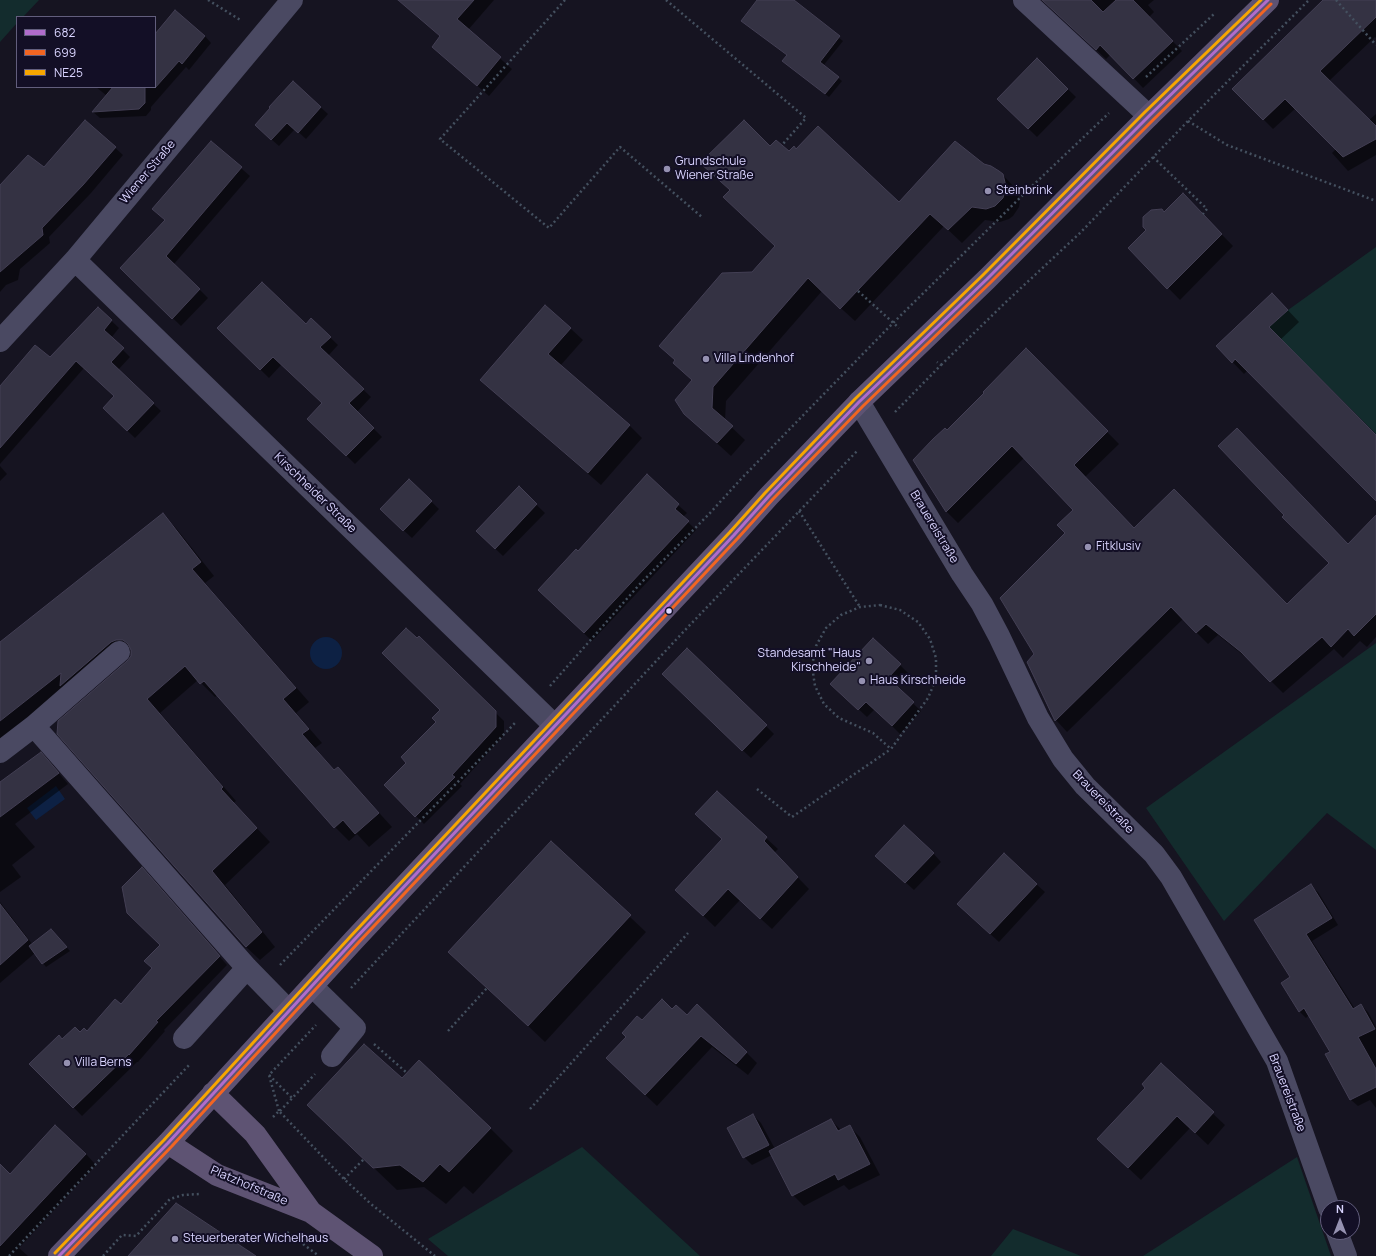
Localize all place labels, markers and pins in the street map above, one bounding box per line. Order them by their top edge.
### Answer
place label: Grundschule Wiener Straße [675,155,754,183]
marker: Grundschule Wiener Straße [662,164,672,174]
place label: Steinbrink [996,184,1052,198]
marker: Steinbrink [983,186,993,196]
place label: Villa Lindenhof [714,352,794,366]
marker: Villa Lindenhof [701,354,711,364]
place label: Fitklusiv [1096,540,1141,554]
marker: Fitklusiv [1083,542,1093,552]
unlabelled marker [664,606,674,616]
place label: Standesamt "Haus Kirschheide" [758,647,861,675]
marker: Standesamt "Haus Kirschheide" [864,656,874,666]
place label: Haus Kirschheide [870,674,966,688]
marker: Haus Kirschheide [857,676,867,686]
place label: Villa Berns [75,1056,132,1070]
marker: Villa Berns [62,1058,72,1068]
place label: Steuerberater Wichelhaus [183,1232,328,1246]
marker: Steuerberater Wichelhaus [170,1234,180,1244]

